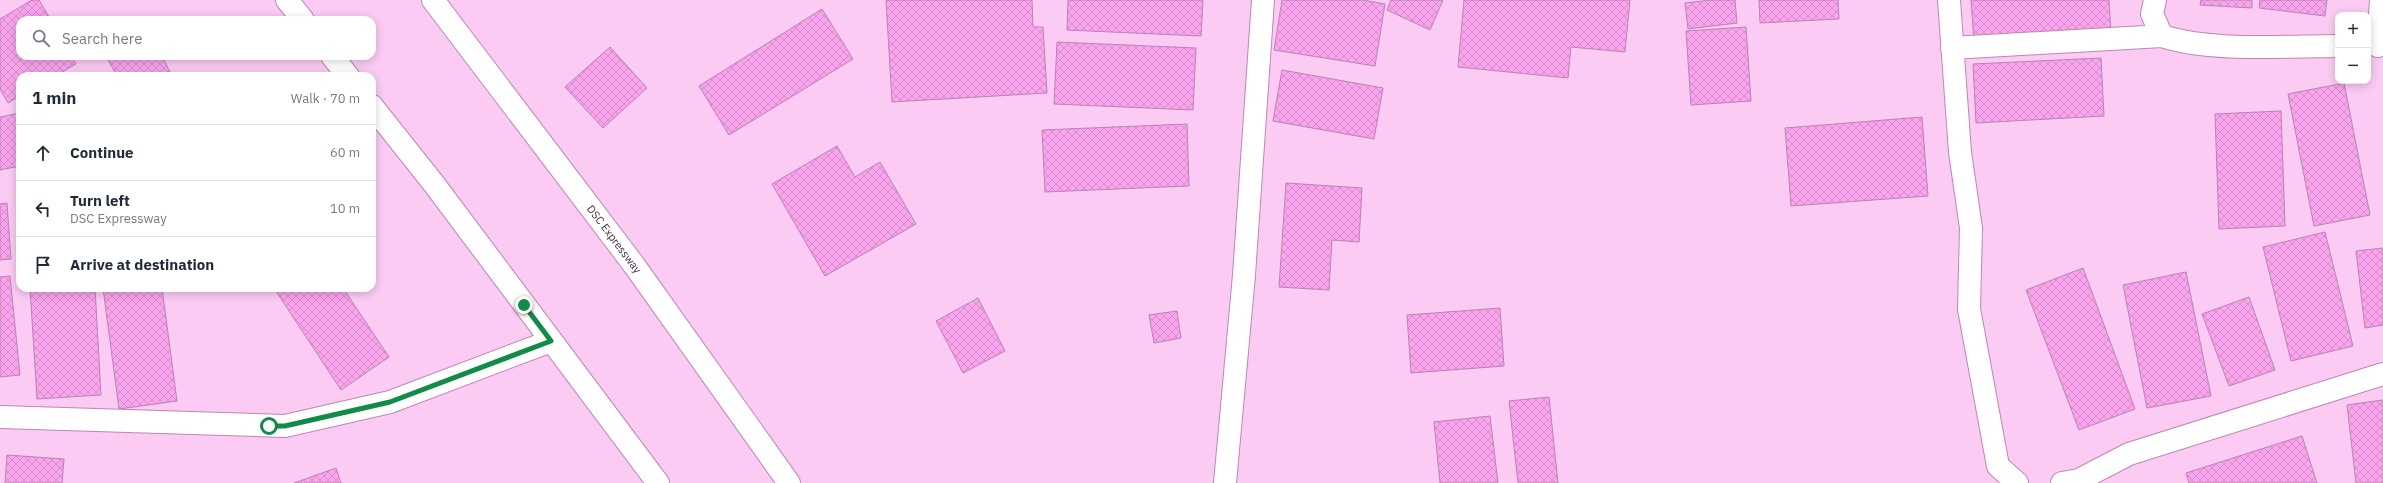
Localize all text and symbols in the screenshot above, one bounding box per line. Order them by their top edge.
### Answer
map controls [2335,12,2371,84]
button: + [2335,12,2371,48]
search box [16,16,376,60]
icon: search [30,27,52,49]
text: Search here [62,29,142,48]
button: − [2335,48,2371,84]
text: 1 min [32,87,76,109]
text: Walk · 70 m [291,90,360,107]
icon: ahead [32,142,54,164]
text: Continue [70,143,134,162]
text: 60 m [330,144,360,161]
text: Turn left [70,191,130,210]
icon: left [32,198,54,220]
text: 10 m [330,200,360,217]
street label: DSC Expressway [584,202,645,276]
text: DSC Expressway [70,210,167,227]
icon: arrive [32,254,54,276]
text: Arrive at destination [70,255,214,274]
route end [515,296,533,314]
route start [260,417,278,435]

